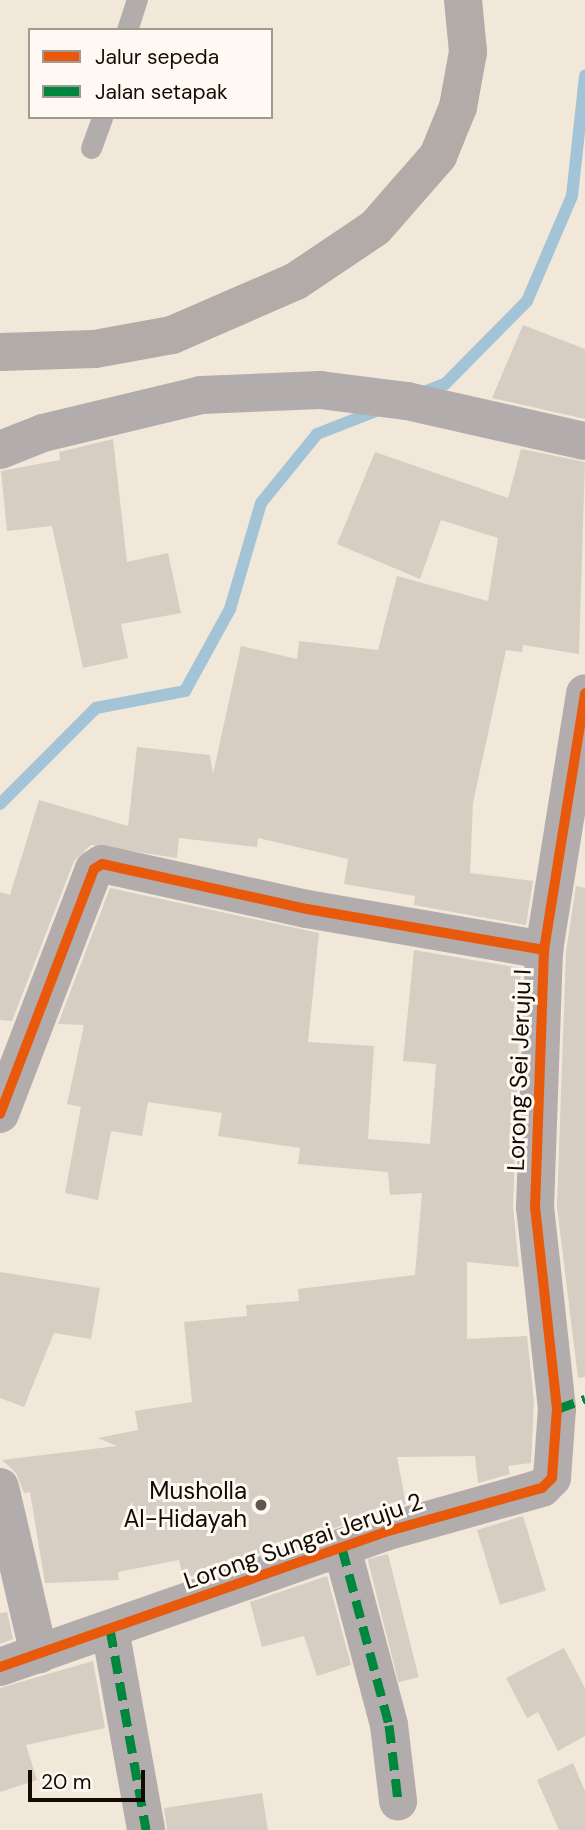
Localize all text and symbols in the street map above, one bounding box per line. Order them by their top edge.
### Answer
legend [28,28,273,119]
text: Jalur sepeda [95,43,219,71]
text: Jalan setapak [95,78,228,106]
street label: Lorong Sei Jeruju I [501,968,537,1172]
place label: Musholla Al-Hidayah [123,1477,247,1533]
street label: Lorong Sungai Jeruju 2 [180,1487,426,1595]
marker: Musholla Al-Hidayah [253,1497,269,1513]
scale bar [32,1756,149,1800]
text: 20 m [41,1768,92,1796]

